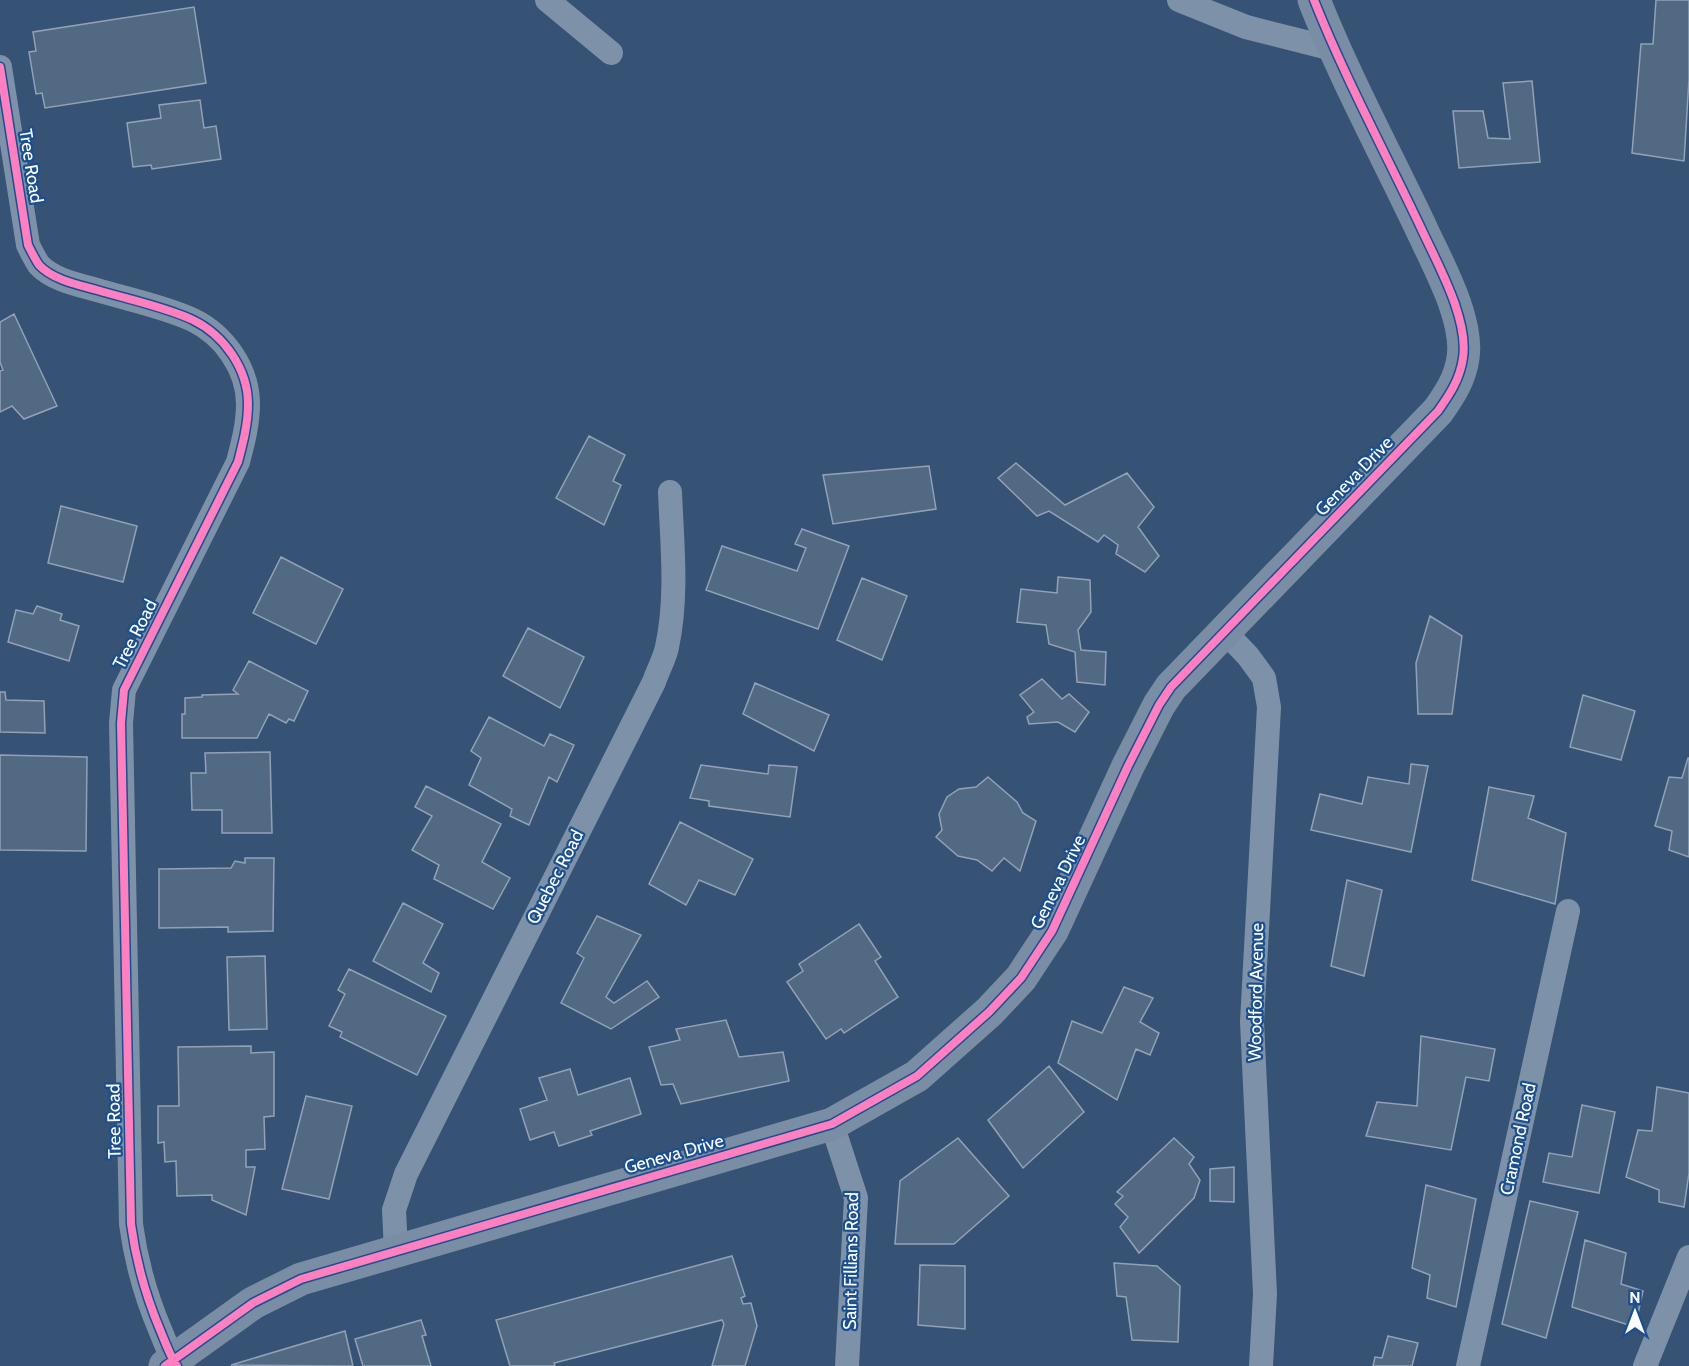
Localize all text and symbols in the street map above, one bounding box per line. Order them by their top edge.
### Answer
street label: Tree Road [14,127,48,205]
street label: Geneva Drive [1311,432,1397,520]
street label: Tree Road [108,596,162,672]
street label: Quebec Road [522,826,588,928]
street label: Geneva Drive [1026,831,1090,933]
street label: Woodford Avenue [1244,923,1268,1061]
street label: Cramond Road [1495,1081,1541,1197]
street label: Tree Road [102,1083,126,1159]
street label: Geneva Drive [622,1129,726,1179]
street label: Saint Fillians Road [839,1192,863,1330]
north arrow [1605,1282,1665,1342]
text: N [1629,1288,1641,1307]

